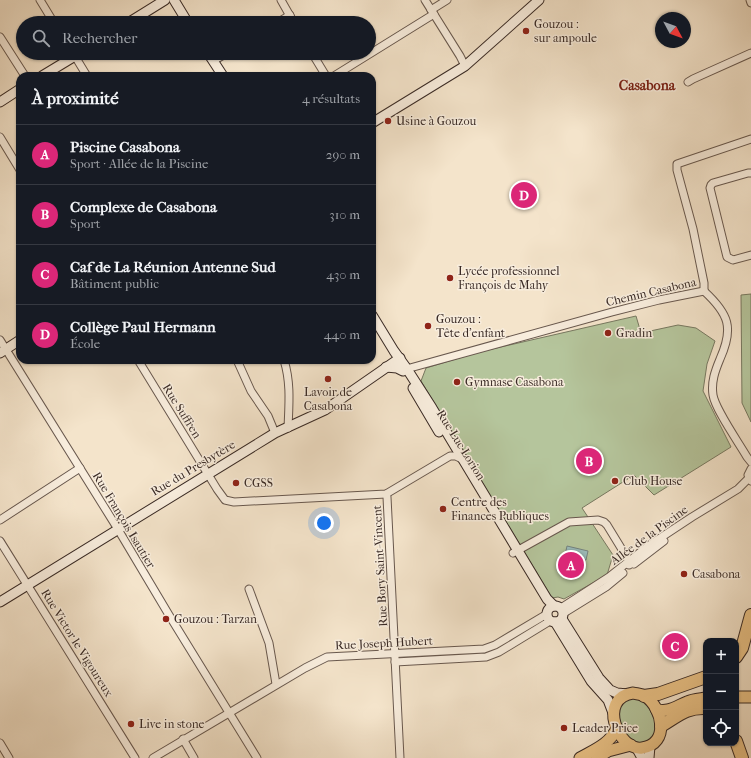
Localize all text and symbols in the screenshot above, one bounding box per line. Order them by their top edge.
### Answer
north arrow [655,12,691,48]
search box [16,16,376,60]
place label: Gouzou : sur ampoule [534,17,597,45]
marker: Gouzou : sur ampoule [521,26,531,36]
icon: search [30,27,52,49]
text: Rechercher [62,29,137,47]
district label: Casabona [619,77,676,94]
text: À proximité [32,88,119,108]
text: 4 résultats [302,91,360,106]
place label: Usine à Gouzou [396,114,476,128]
marker: Usine à Gouzou [383,116,393,126]
text: Piscine Casabona [70,138,180,156]
text: A [41,147,49,162]
text: 290 m [326,147,360,162]
text: Sport · Allée de la Piscine [70,156,209,171]
pin: D [511,180,537,210]
text: Complexe de Casabona [70,198,217,216]
text: B [41,207,49,222]
text: 310 m [329,207,360,222]
text: Sport [70,216,101,231]
text: Caf de La Réunion Antenne Sud [70,258,276,276]
place label: Lycée professionnel François de Mahy [458,264,560,293]
text: C [41,267,49,282]
text: 430 m [326,267,360,282]
marker: Lycée professionnel François de Mahy [445,273,455,283]
street label: Chemin Casabona [605,275,698,309]
text: Bâtiment public [70,276,159,291]
place label: Gouzou : Tête d'enfant [436,312,506,340]
text: Collège Paul Hermann [70,318,216,336]
marker: Gouzou : Tête d'enfant [423,321,433,331]
place label: Gradin [616,326,652,340]
text: D [40,327,50,342]
text: 440 m [324,327,360,342]
marker: Gradin [603,328,613,338]
text: École [70,336,100,351]
marker: Lavoir de Casabona [323,374,333,384]
place label: Gymnase Casabona [465,375,564,389]
marker: Gymnase Casabona [452,377,462,387]
street label: Rue Suffren [160,381,204,441]
place label: Lavoir de Casabona [304,385,353,413]
street label: Rue Luc Lorion [434,407,488,483]
street label: Rue du Presbytère [148,437,238,499]
pin: B [576,446,602,476]
street label: Rue François Isautier [89,469,159,572]
place label: Club House [623,474,682,488]
place label: CGSS [244,476,273,490]
marker: Club House [610,476,620,486]
marker: CGSS [231,478,241,488]
place label: Centre des Finances Publiques [451,495,549,523]
street label: Allée de la Piscine [607,502,690,568]
street label: Rue Bory Saint-Vincent [370,504,390,627]
marker: Centre des Finances Publiques [438,504,448,514]
your location [314,513,334,533]
pin: A [558,550,584,580]
place label: Casabona [692,567,741,581]
marker: Casabona [679,569,689,579]
street label: Rue Victor le Vigoureux [38,587,116,700]
place label: Gouzou : Tarzan [174,612,257,626]
marker: Gouzou : Tarzan [161,614,171,624]
pin: C [662,631,688,661]
street label: Rue Joseph Hubert [335,633,434,653]
map controls [703,638,739,746]
button: + [703,638,739,674]
button: − [703,674,739,710]
button: locate [703,710,739,746]
place label: Live in stone [139,717,205,731]
marker: Live in stone [126,719,136,729]
place label: Leader Price [572,721,638,735]
marker: Leader Price [559,723,569,733]

